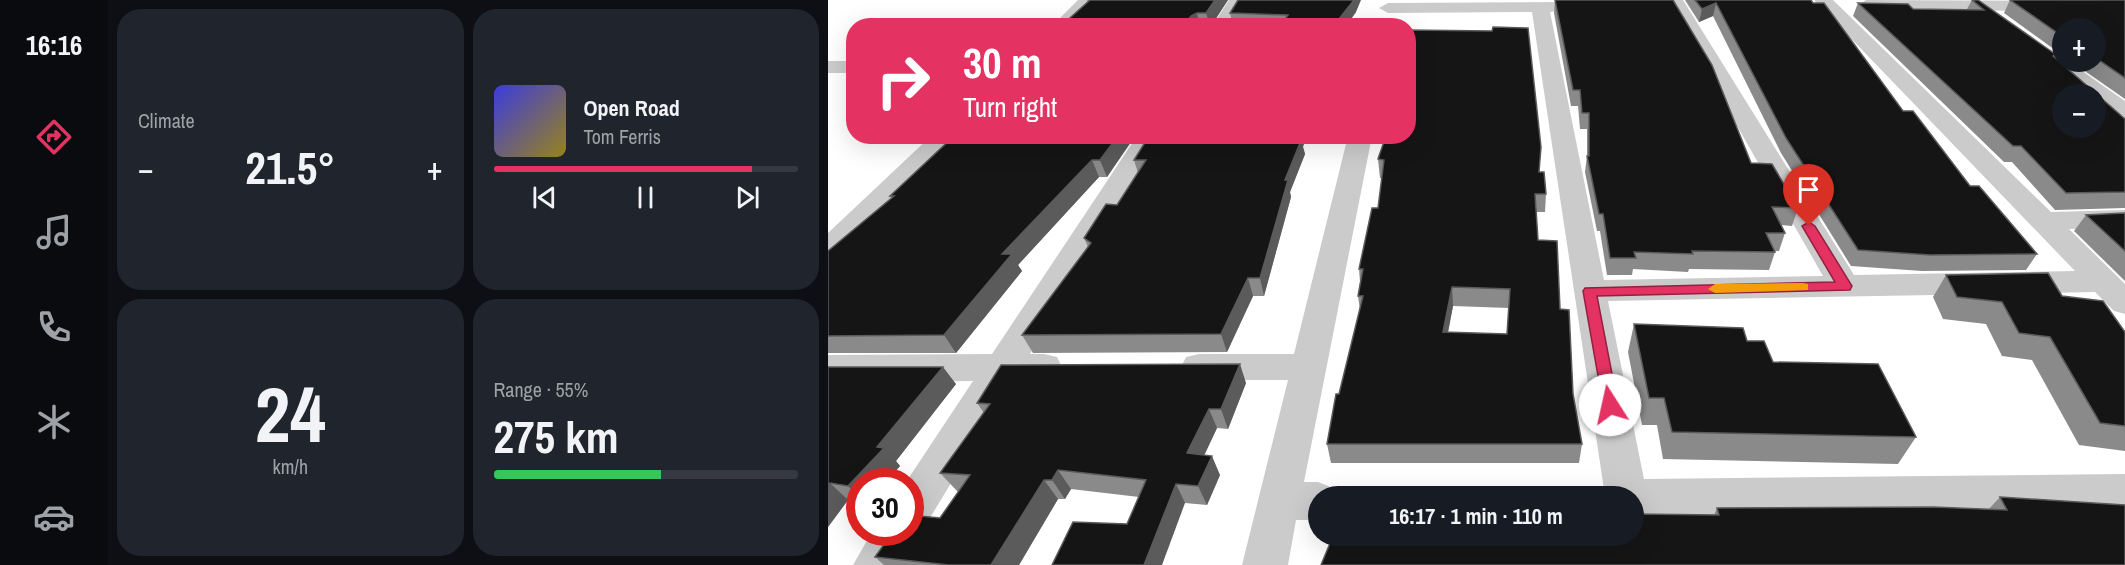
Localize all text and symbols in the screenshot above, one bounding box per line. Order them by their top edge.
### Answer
map controls [2052,18,2106,138]
button: + [2052,18,2106,72]
text: 16:16 [26,27,82,63]
text: 30 m [963,35,1042,91]
icon: right [864,42,942,120]
button: − [2052,84,2106,138]
text: Turn right [963,89,1057,125]
text: Open Road [584,93,680,123]
text: Climate [138,107,195,134]
icon: directions [33,116,75,158]
text: Tom Ferris [584,123,661,150]
text: 21.5° [245,137,335,198]
text: − [138,146,154,190]
text: + [427,146,442,190]
pin [1783,164,1834,226]
icon: arrive [1792,173,1825,206]
icon: previous [528,181,561,214]
icon: pause [629,181,662,214]
icon: next [731,181,764,214]
icon: music [33,211,75,253]
icon: phone [33,306,75,348]
text: 24 [255,361,326,466]
position arrow [1578,373,1642,437]
text: Range · 55% [494,376,588,403]
icon: climate [33,401,75,443]
text: 275 km [494,406,619,467]
text: km/h [272,453,308,480]
speed limit sign: 30 [846,468,924,546]
icon: car [33,496,75,538]
text: 16:17 · 1 min · 110 m [1389,501,1563,531]

